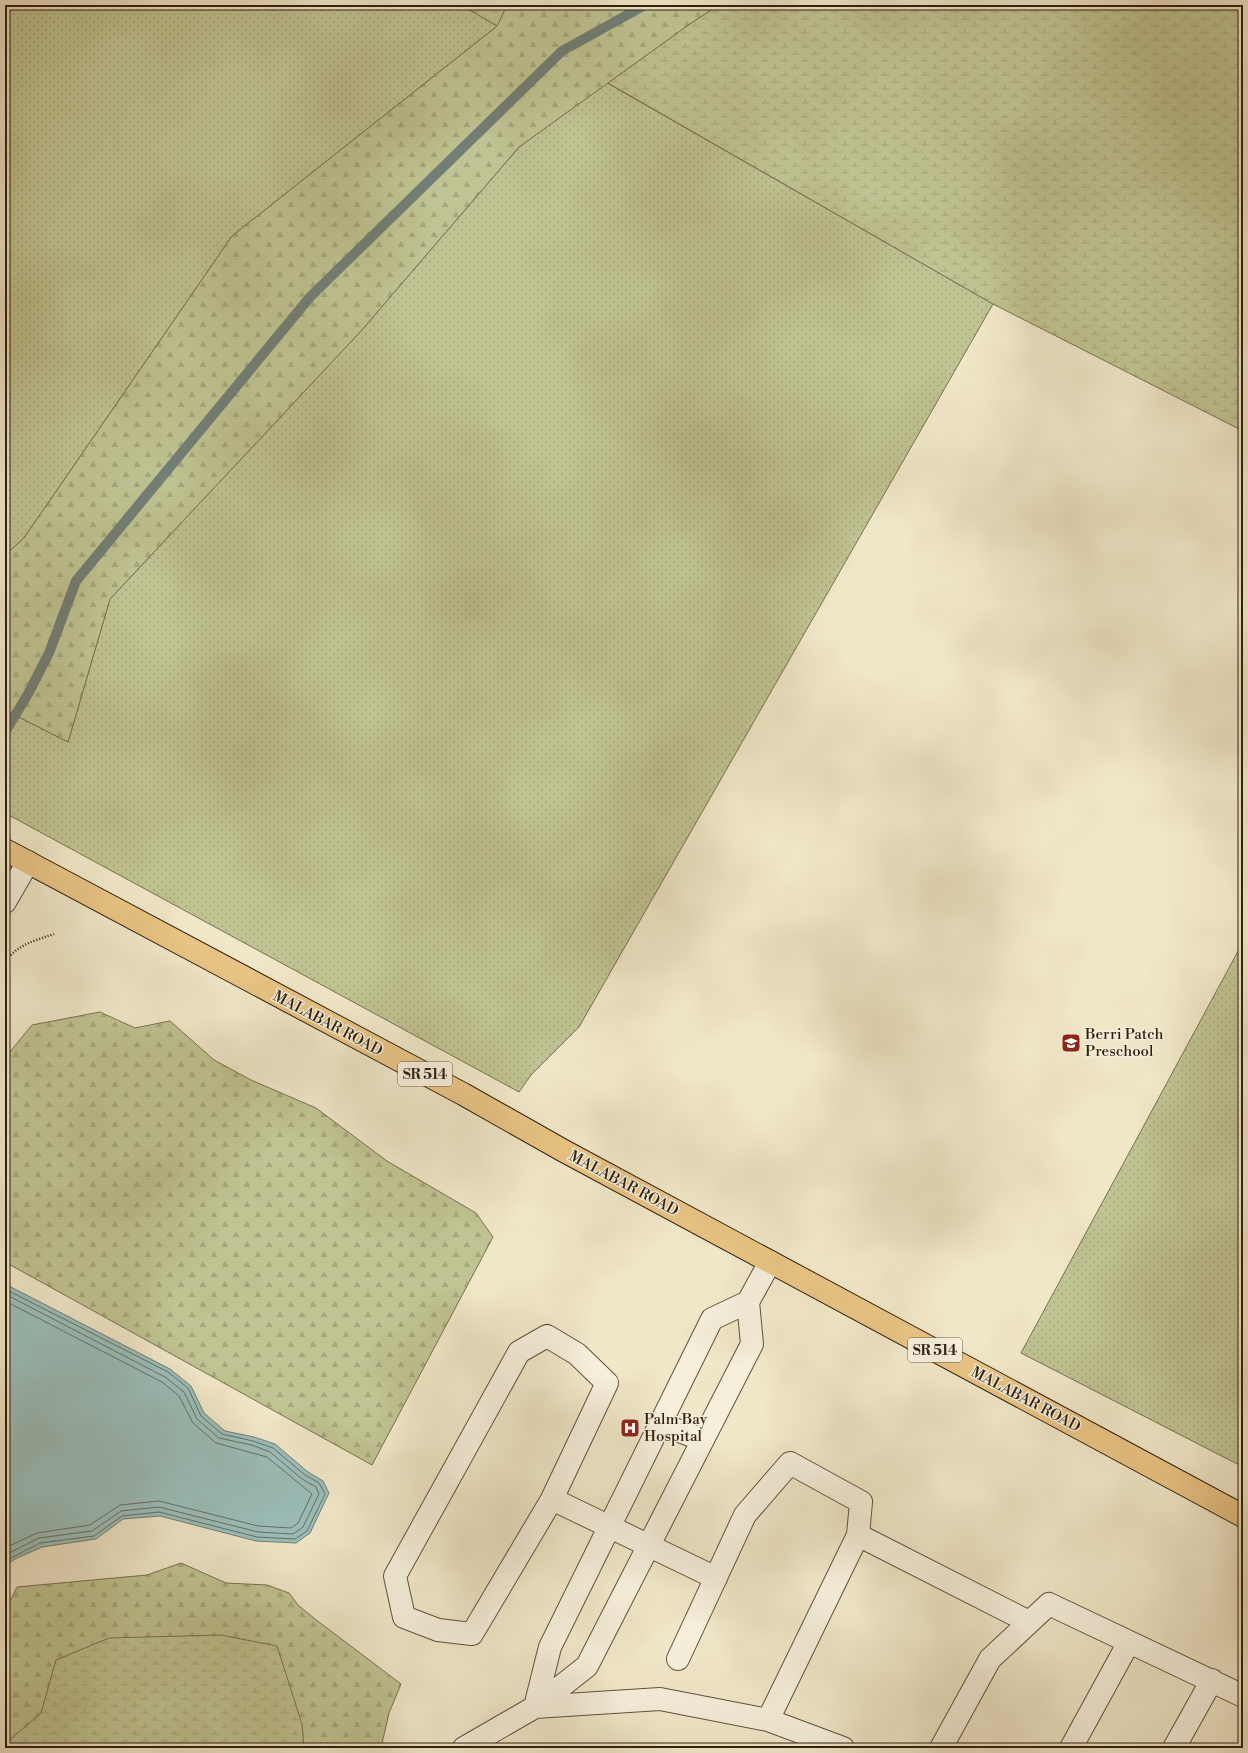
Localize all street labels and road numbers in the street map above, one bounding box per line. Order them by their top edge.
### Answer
street label: MALABAR ROAD [270,987,386,1060]
road number: SR 514 [398,1062,452,1086]
street label: MALABAR ROAD [566,1147,682,1220]
road number: SR 514 [908,1338,962,1362]
street label: MALABAR ROAD [968,1363,1084,1436]

